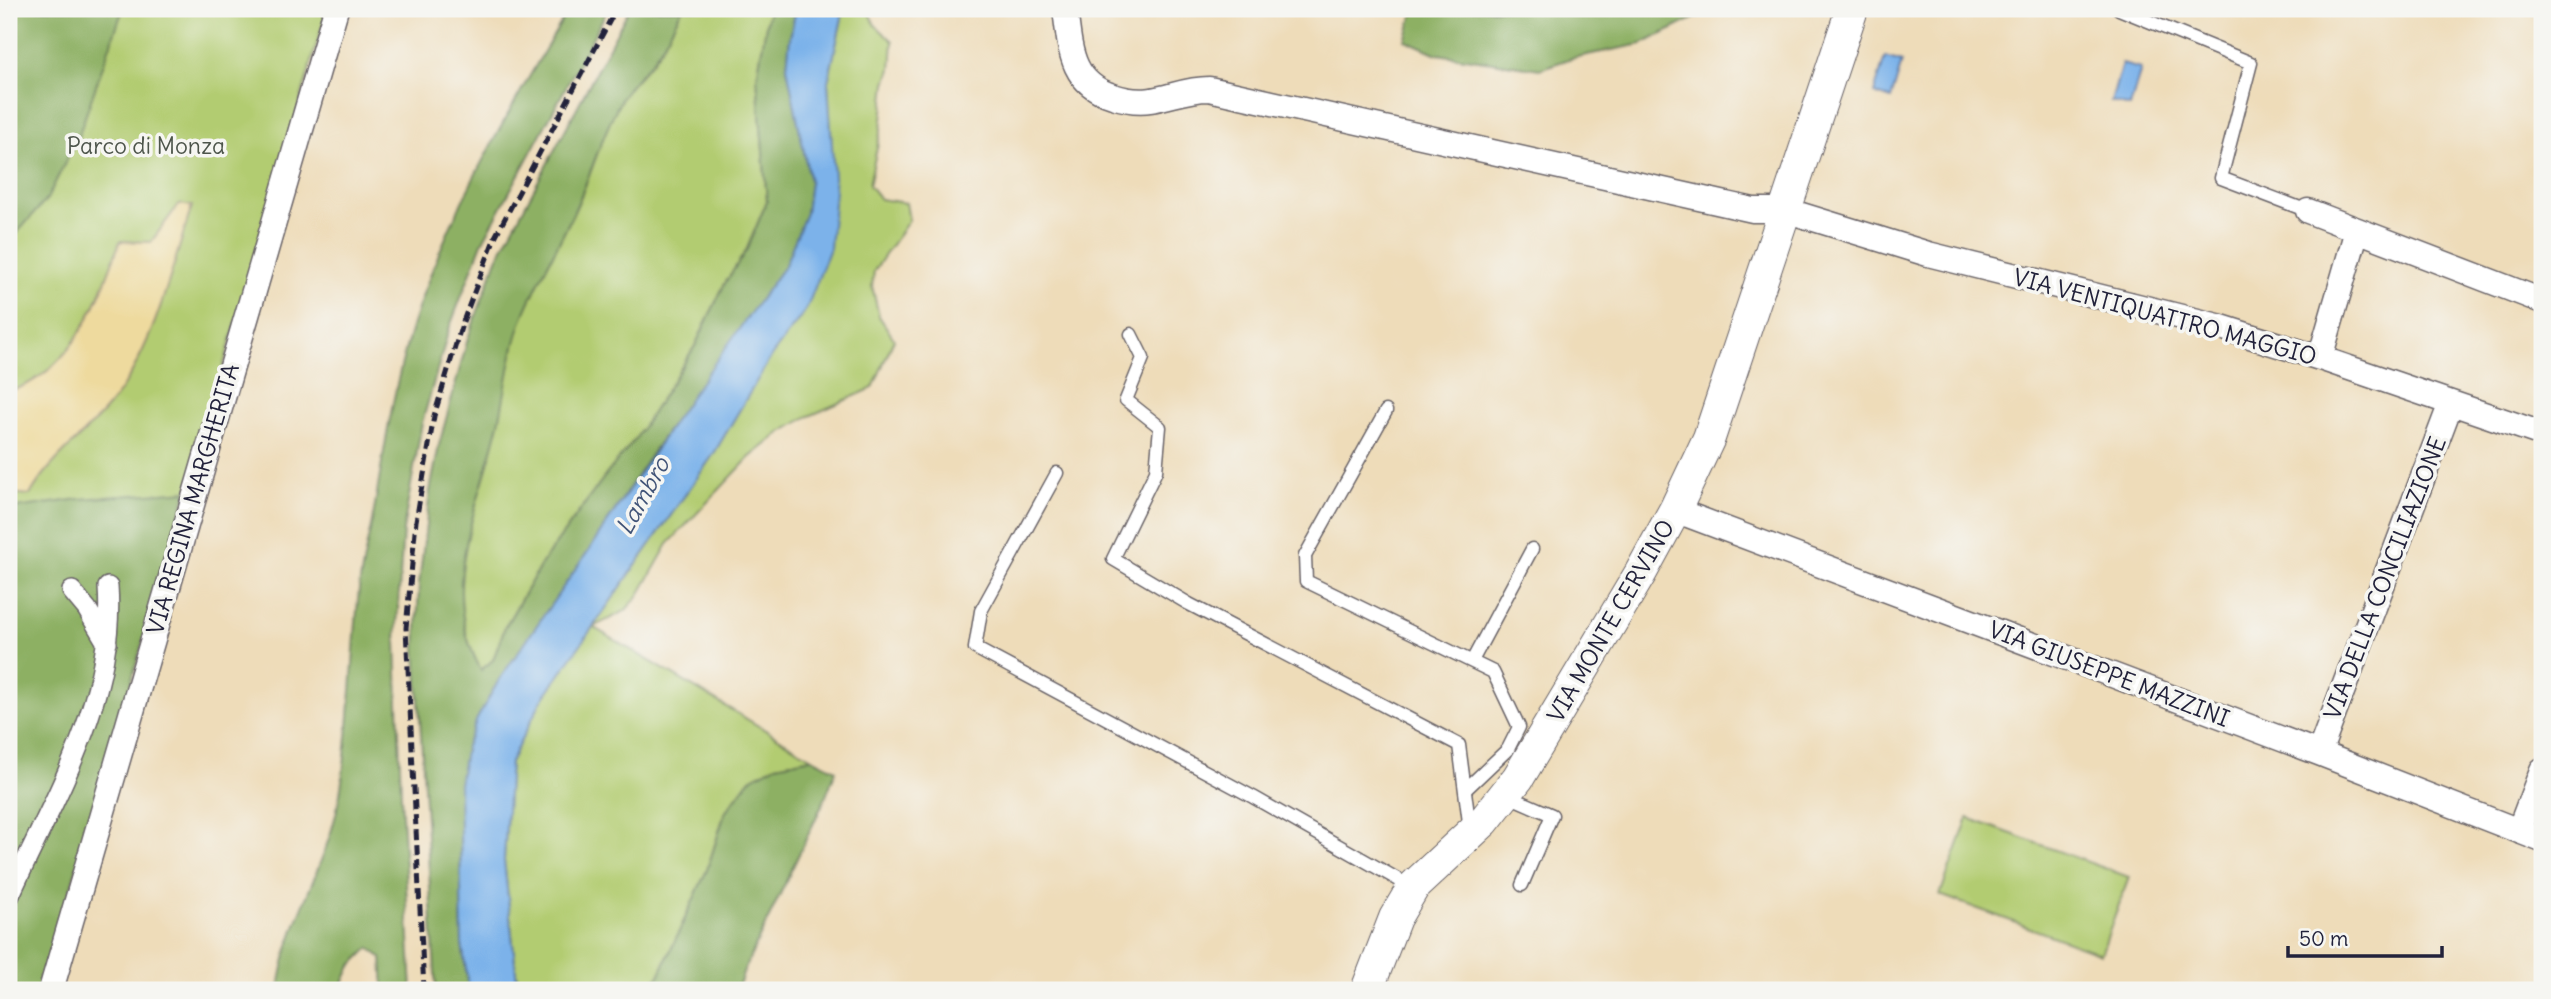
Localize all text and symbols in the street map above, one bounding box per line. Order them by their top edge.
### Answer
park label: Parco di Monza [67,131,225,160]
street label: VIA VENTIQUATTRO MAGGIO [2010,262,2320,371]
street label: VIA REGINA MARGHERITA [140,360,245,638]
street label: VIA DELLA CONCILIAZIONE [2317,432,2452,723]
water label: Lambro [609,450,676,540]
street label: VIA MONTE CERVINO [1541,514,1680,727]
street label: VIA GIUSEPPE MAZZINI [1985,614,2234,733]
scale bar [2288,915,2442,959]
text: 50 m [2299,925,2348,952]

